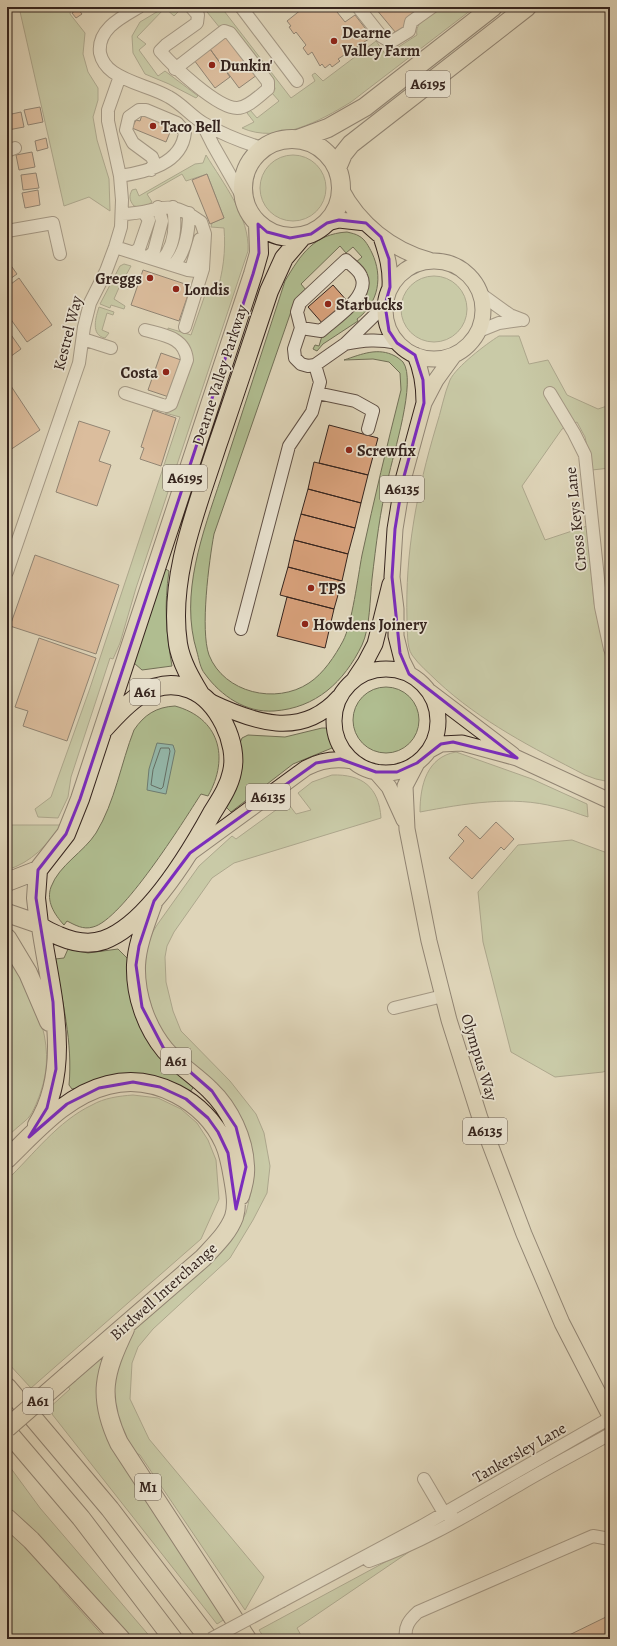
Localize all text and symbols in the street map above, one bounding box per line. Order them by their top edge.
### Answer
place label: Dearne Valley Farm [341,22,421,62]
marker: Dearne Valley Farm [329,36,339,46]
place label: Dunkin' [220,55,273,77]
marker: Dunkin' [207,60,217,70]
road number: A6195 [406,71,450,97]
place label: Taco Bell [161,116,221,138]
marker: Taco Bell [148,121,158,131]
place label: Greggs [95,268,142,290]
marker: Greggs [145,273,155,283]
place label: Londis [184,279,230,301]
marker: Londis [171,284,181,294]
street label: Kestrel Way [48,293,88,373]
place label: Starbucks [336,294,403,316]
marker: Starbucks [323,299,333,309]
street label: Dearne Valley Parkway [187,301,253,449]
place label: Costa [121,362,158,384]
marker: Costa [161,367,171,377]
place label: Screwfix [357,440,416,462]
marker: Screwfix [344,445,354,455]
road number: A6195 [163,465,207,491]
street label: Cross Keys Lane [560,466,592,572]
road number: A6135 [380,476,424,502]
place label: TPS [319,578,346,600]
marker: TPS [306,583,316,593]
place label: Howdens Joinery [313,614,427,636]
marker: Howdens Joinery [300,619,310,629]
road number: A61 [130,679,160,705]
road number: A6135 [246,784,290,810]
street label: Olympus Way [455,1011,503,1104]
road number: A61 [161,1048,191,1074]
road number: A6135 [463,1118,507,1144]
street label: Birdwell Interchange [105,1238,222,1346]
road number: A61 [23,1388,53,1414]
street label: Tankersley Lane [469,1417,570,1488]
road number: M1 [135,1474,161,1500]

